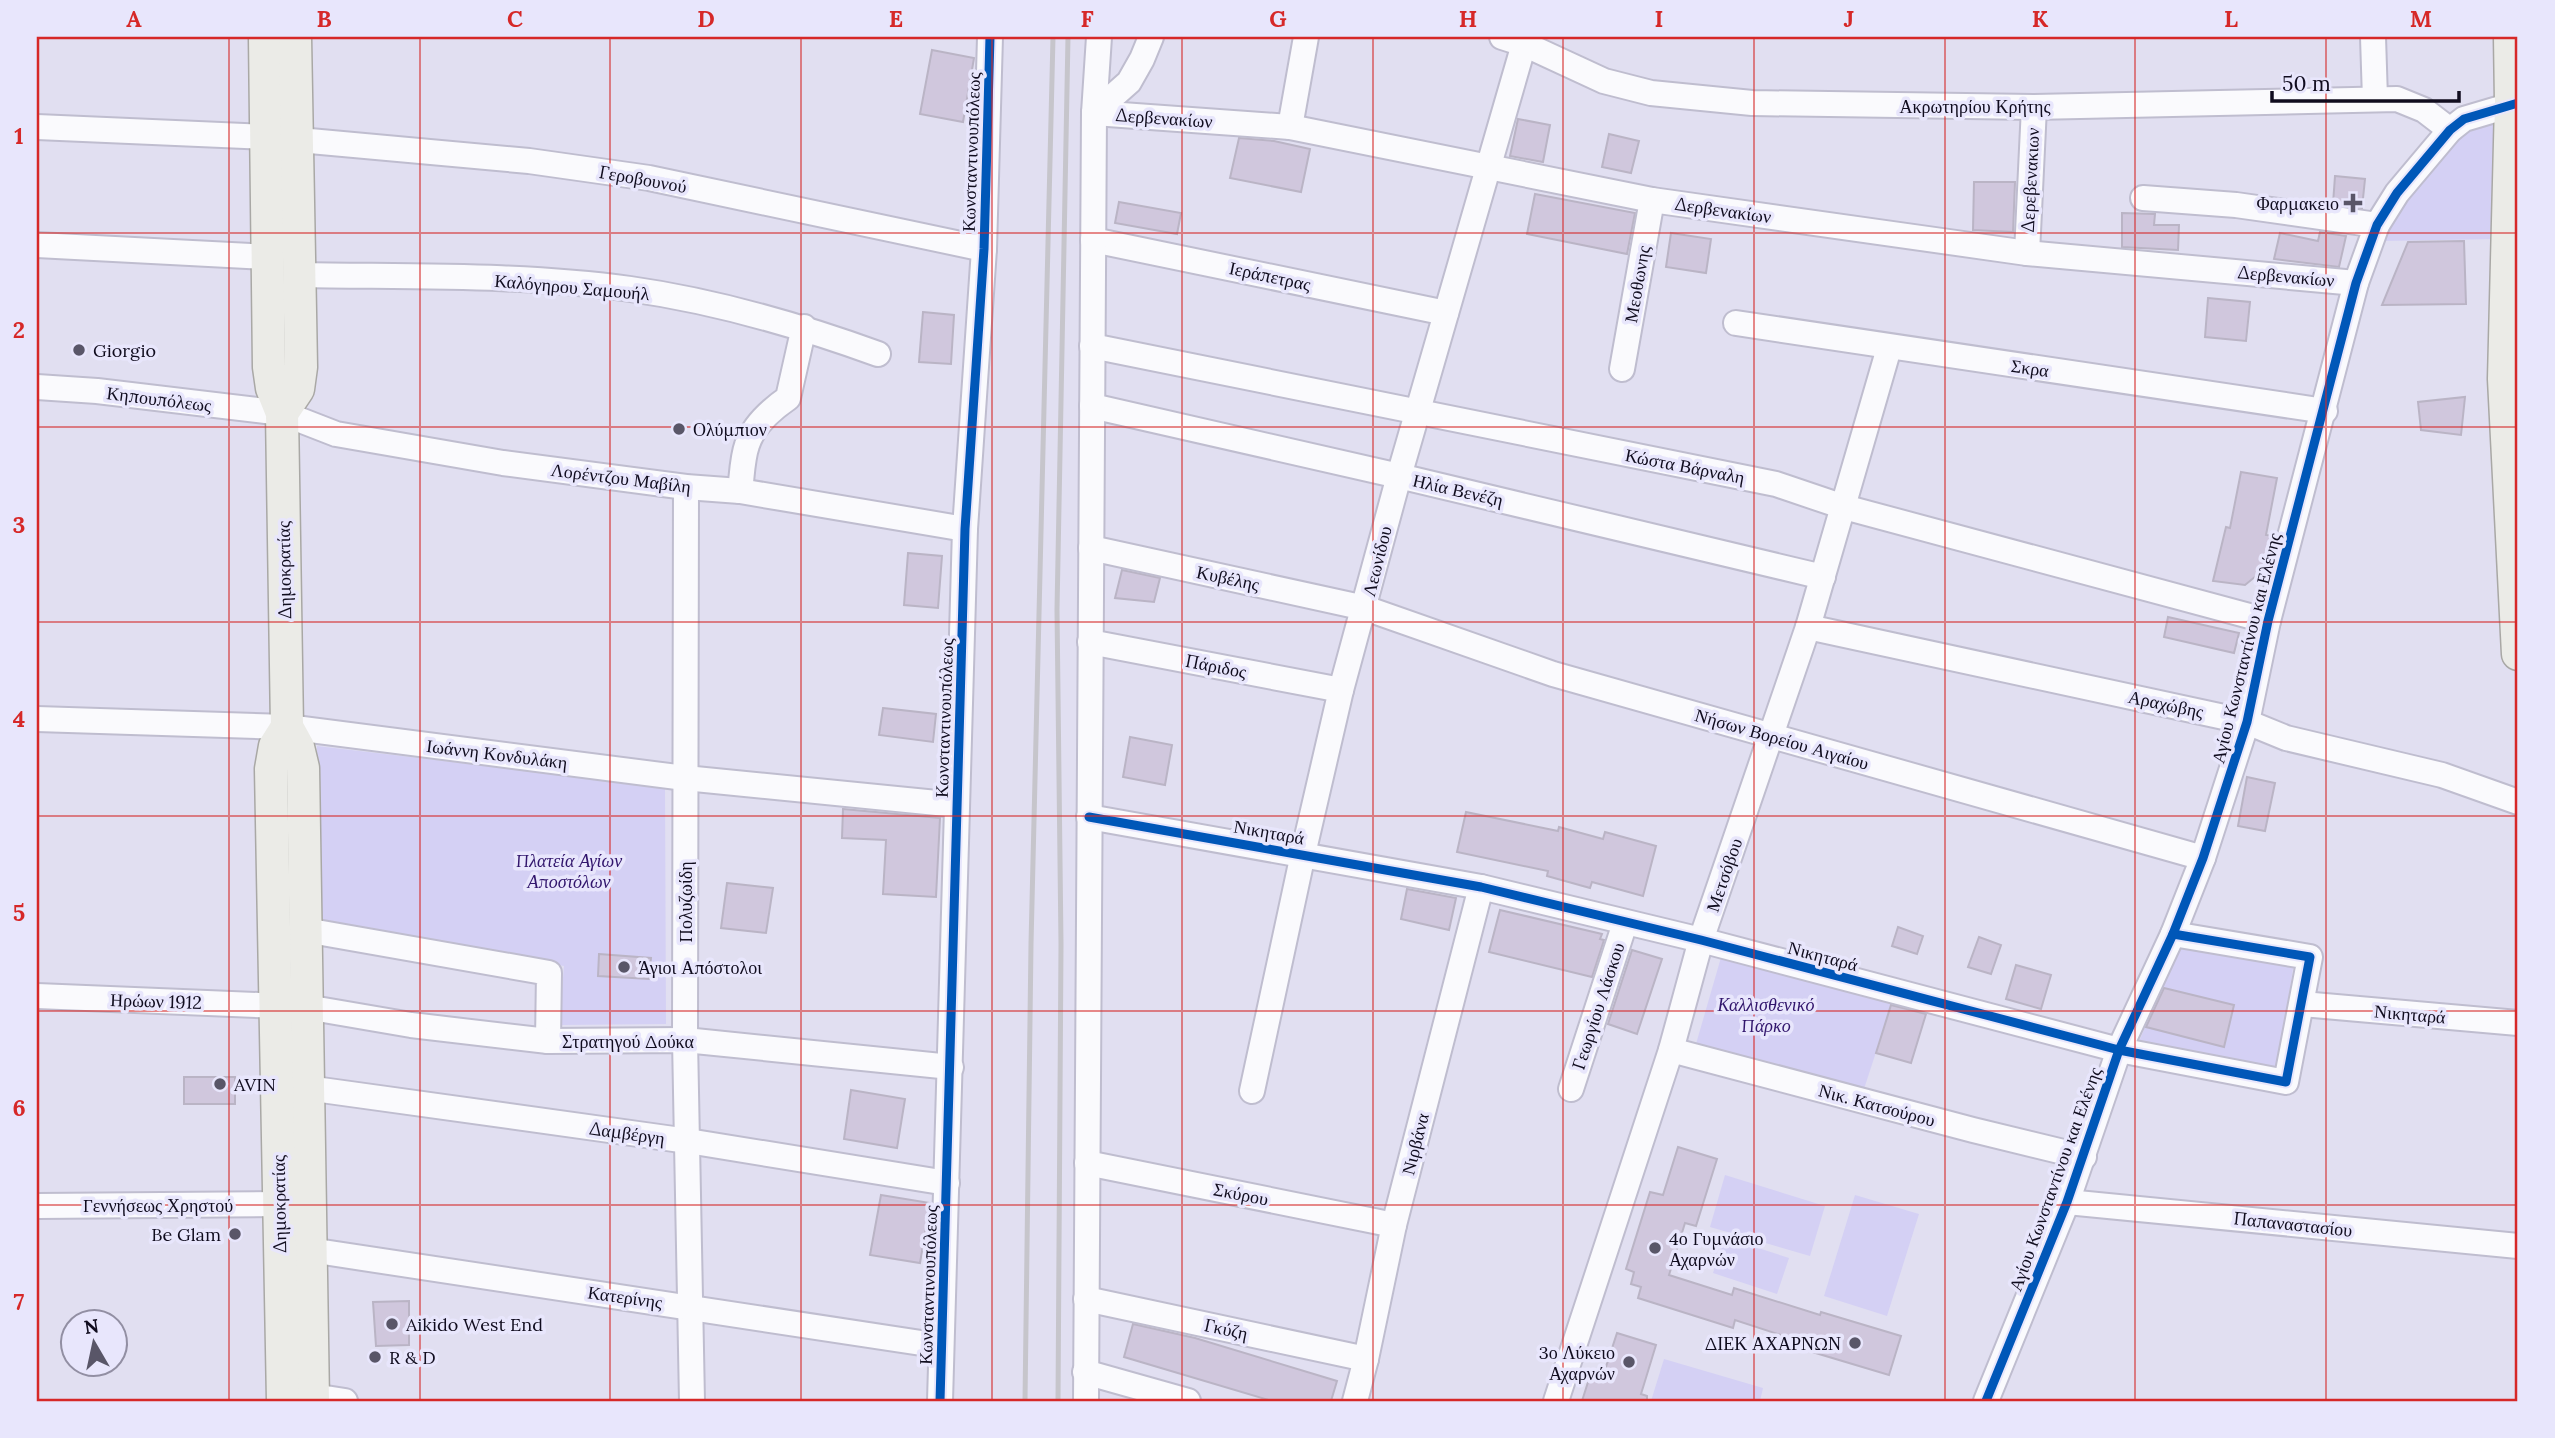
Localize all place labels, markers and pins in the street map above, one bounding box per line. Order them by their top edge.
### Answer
place label: Φαρμακειο [2256,192,2339,215]
marker: Φαρμακειο [2345,195,2361,211]
place label: Giorgio [93,339,156,362]
marker: Giorgio [71,342,87,358]
place label: Ολύμπιον [693,418,767,441]
marker: Ολύμπιον [671,421,687,437]
place label: Άγιοι Απόστολοι [638,956,762,979]
marker: Άγιοι Απόστολοι [616,959,632,975]
place label: AVIN [233,1073,276,1096]
marker: AVIN [212,1076,228,1092]
place label: Be Glam [151,1223,221,1246]
marker: Be Glam [227,1226,243,1242]
place label: 4ο Γυμνάσιο Αχαρνών [1669,1227,1763,1271]
marker: 4ο Γυμνάσιο Αχαρνών [1647,1240,1663,1256]
place label: Aikido West End [405,1313,543,1336]
marker: Aikido West End [384,1316,400,1332]
place label: ΔΙΕΚ ΑΧΑΡΝΩΝ [1705,1332,1841,1355]
marker: ΔΙΕΚ ΑΧΑΡΝΩΝ [1847,1335,1863,1351]
place label: 3ο Λύκειο Αχαρνών [1539,1341,1615,1385]
place label: R & D [389,1346,436,1369]
marker: R & D [367,1349,383,1365]
marker: 3ο Λύκειο Αχαρνών [1621,1354,1637,1370]

